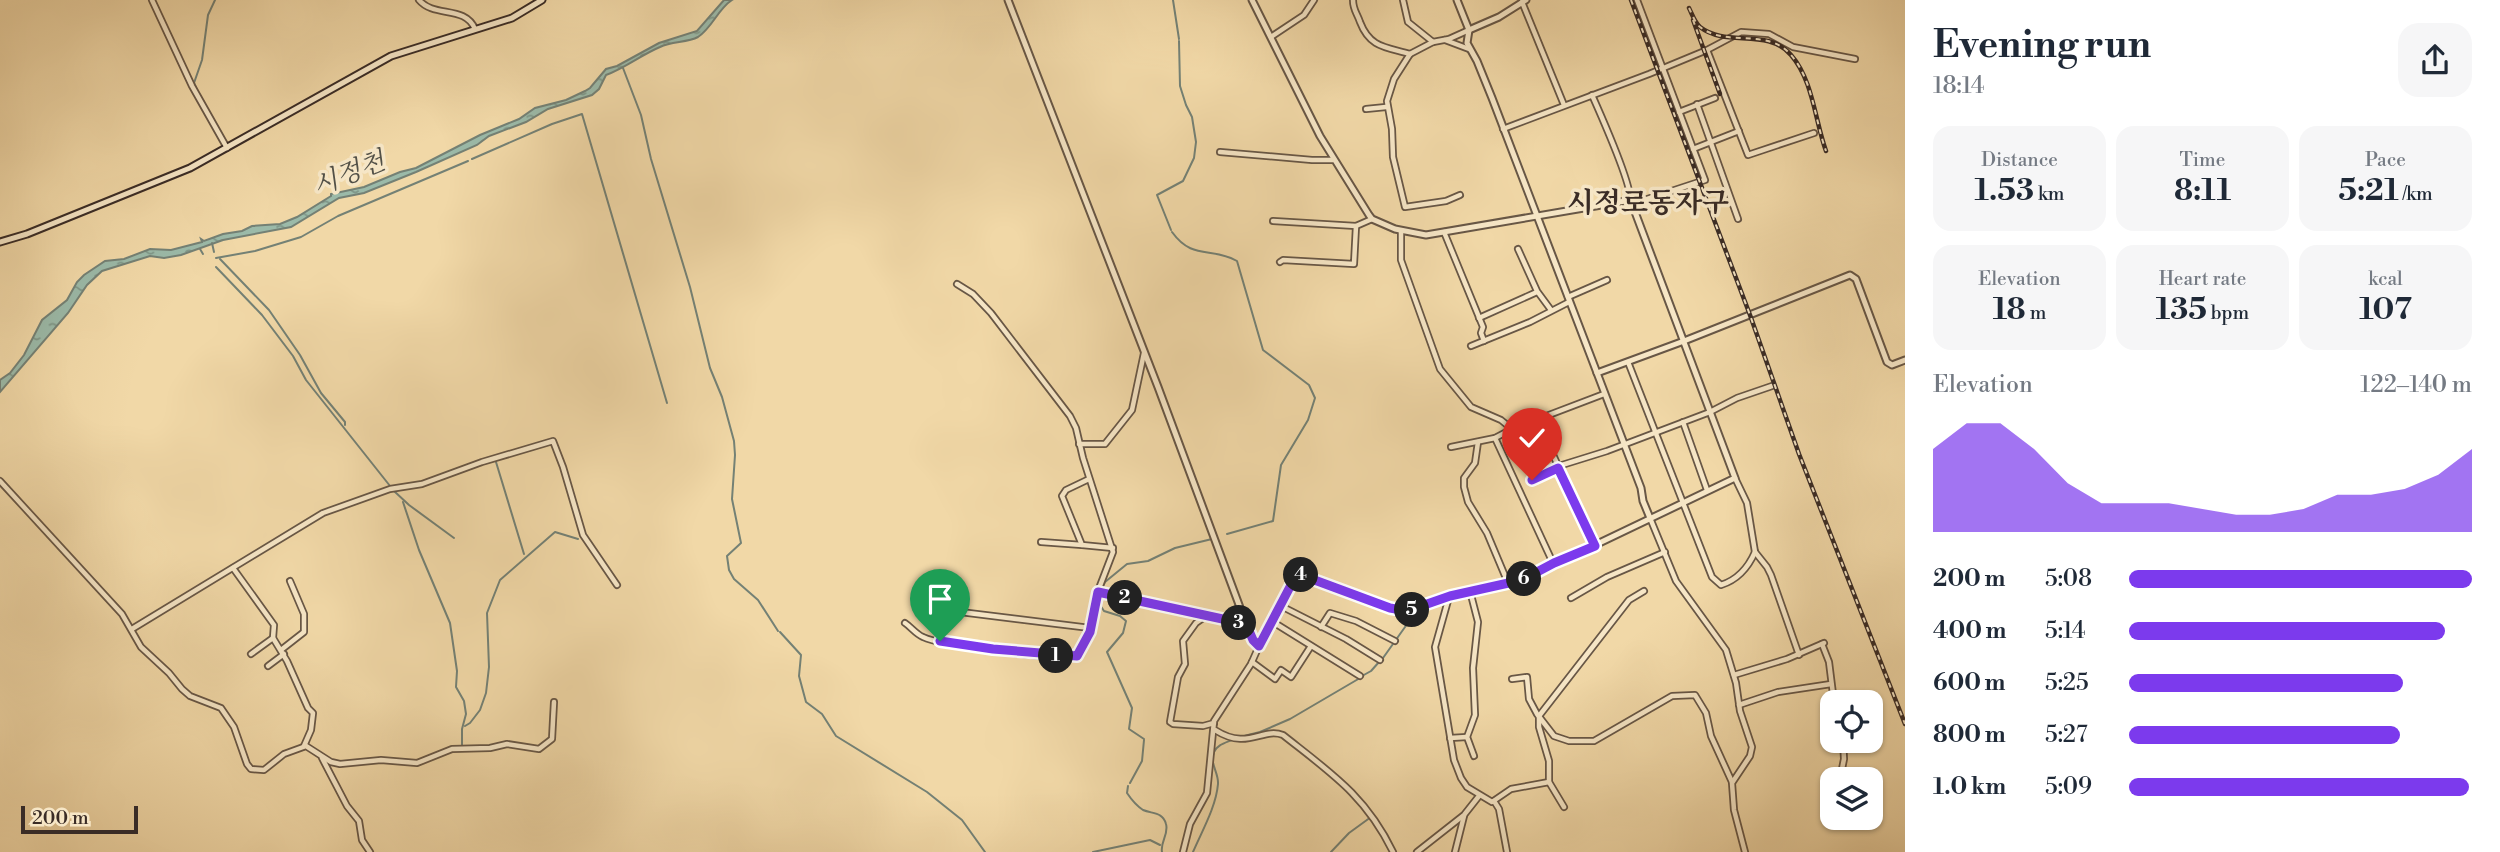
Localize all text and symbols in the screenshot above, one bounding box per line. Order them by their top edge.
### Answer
text: Evening run [1933,22,2151,69]
button: share [2398,23,2472,97]
text: 18:14 [1933,72,1984,100]
water label: 시정천 [308,144,392,203]
text: Distance [1981,148,2058,172]
text: Time [2180,148,2225,172]
text: Pace [2365,148,2406,172]
text: 1.53 [1974,172,2034,210]
text: 8:11 [2174,172,2231,210]
text: 5:21 [2338,172,2399,210]
text: km [2034,182,2065,206]
text: /km [2399,182,2433,206]
district label: 시정로동자구 [1567,186,1729,221]
text: Elevation [1978,267,2061,291]
text: Heart rate [2159,267,2246,291]
text: kcal [2368,267,2403,291]
text: 18 [1993,291,2026,329]
text: 135 [2156,291,2207,329]
text: 107 [2359,291,2412,329]
text: m [2026,301,2046,325]
text: bpm [2207,301,2249,325]
text: Elevation [1933,371,2033,399]
text: 122–140 m [2360,371,2472,399]
pin [1502,408,1562,480]
icon: check [1513,419,1551,457]
pin: 4 [1284,558,1318,592]
text: 4 [1294,562,1307,586]
pin: 6 [1506,562,1542,596]
text: 200 m [1933,565,2005,593]
text: 5:08 [2045,565,2092,593]
text: 6 [1518,566,1529,590]
pin [910,569,970,641]
icon: arrive [921,580,959,618]
pin: 2 [1108,580,1142,616]
text: 2 [1119,585,1130,609]
pin: 5 [1394,592,1430,628]
text: 5 [1406,597,1417,621]
pin: 3 [1222,606,1256,640]
text: 3 [1233,610,1244,634]
text: 400 m [1933,617,2006,645]
text: 5:14 [2045,617,2086,645]
pin: 1 [1038,638,1074,674]
text: 1 [1051,643,1060,667]
text: 600 m [1933,669,2006,697]
text: 5:25 [2045,669,2089,697]
map controls [1820,690,1883,830]
button: locate [1820,690,1883,753]
text: 800 m [1933,721,2006,749]
text: 5:27 [2045,721,2087,749]
button: layers [1820,767,1883,830]
text: 1.0 km [1933,773,2006,801]
text: 5:09 [2045,773,2092,801]
scale bar [21,803,138,835]
text: 200 m [32,806,89,830]

